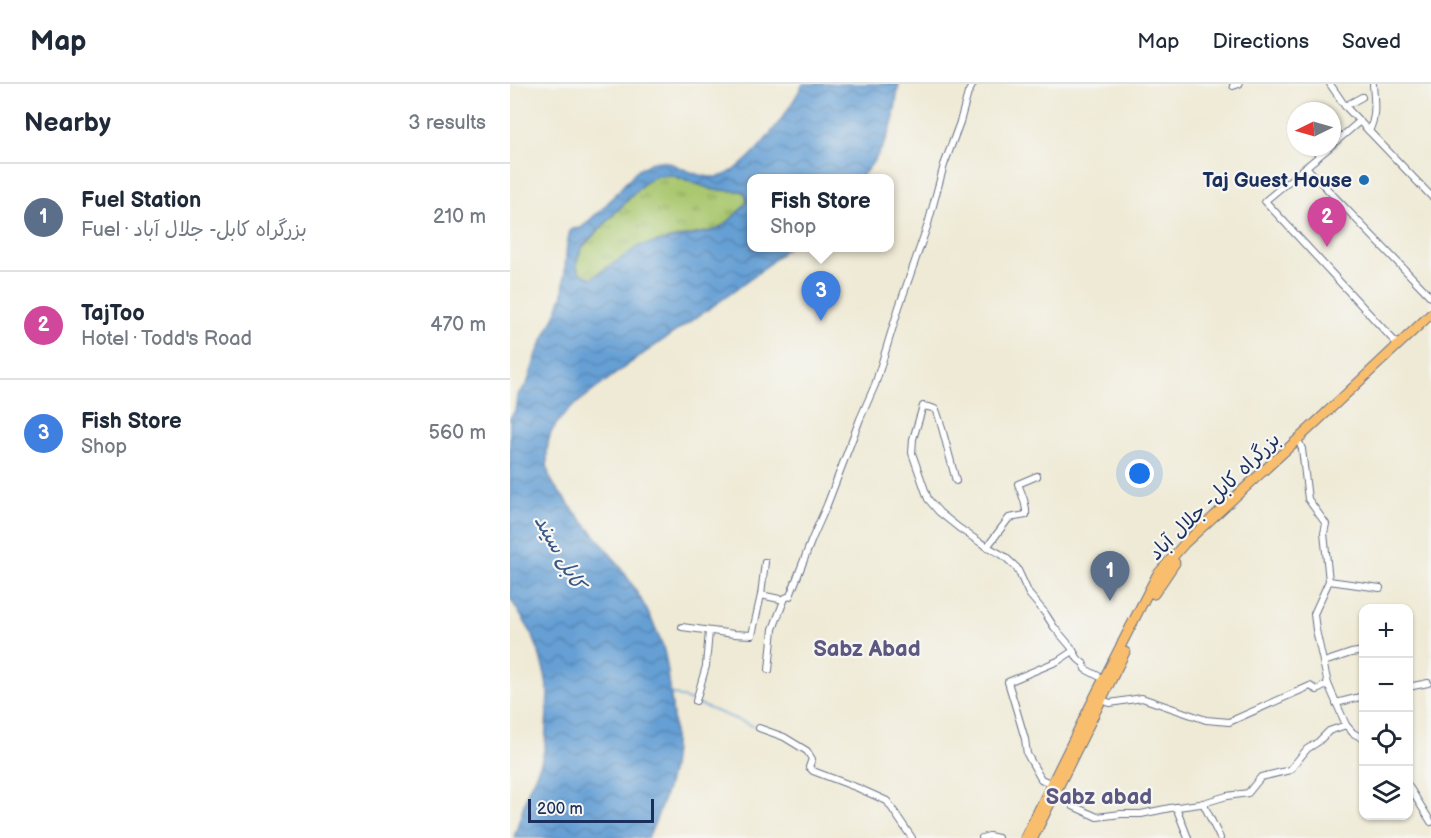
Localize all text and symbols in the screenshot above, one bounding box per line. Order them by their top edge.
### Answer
text: Map [30,25,86,58]
text: Map [1137,29,1180,54]
text: Directions [1213,29,1309,54]
text: Saved [1342,29,1401,54]
north arrow [1287,102,1341,156]
text: Nearby [24,108,111,139]
text: 3 results [408,111,486,135]
place label: Taj Guest House [1203,169,1352,193]
marker: Taj Guest House [1357,173,1371,187]
popup [747,174,894,252]
text: Fuel Station [81,187,201,214]
text: Fish Store [770,188,871,215]
pin: 2 [1308,198,1346,247]
text: 1 [39,205,48,229]
text: 210 m [433,205,486,229]
text: Shop [770,215,816,239]
text: Fuel · بزرگراه کابل- جلال آباد [81,218,307,242]
pin: 3 [802,272,840,321]
text: TajToo [81,300,145,327]
text: 2 [38,313,49,337]
text: 470 m [430,313,486,337]
text: Hotel · Todd's Road [81,327,252,351]
text: Fish Store [81,408,182,435]
text: 3 [38,421,49,445]
text: 560 m [429,421,486,445]
street label: بزرگراه کابل- جلال آباد [1144,428,1285,566]
text: Shop [81,435,127,459]
your location [1125,459,1154,488]
water label: کابل سيند [529,511,592,597]
pin: 1 [1090,552,1130,601]
map controls [1359,604,1413,820]
button: + [1359,604,1413,658]
district label: Sabz Abad [813,636,921,663]
button: − [1359,658,1413,712]
button: locate [1359,712,1413,766]
button: layers [1359,766,1413,820]
district label: Sabz abad [1046,784,1152,811]
scale bar [528,796,654,824]
text: 200 m [537,800,583,819]

